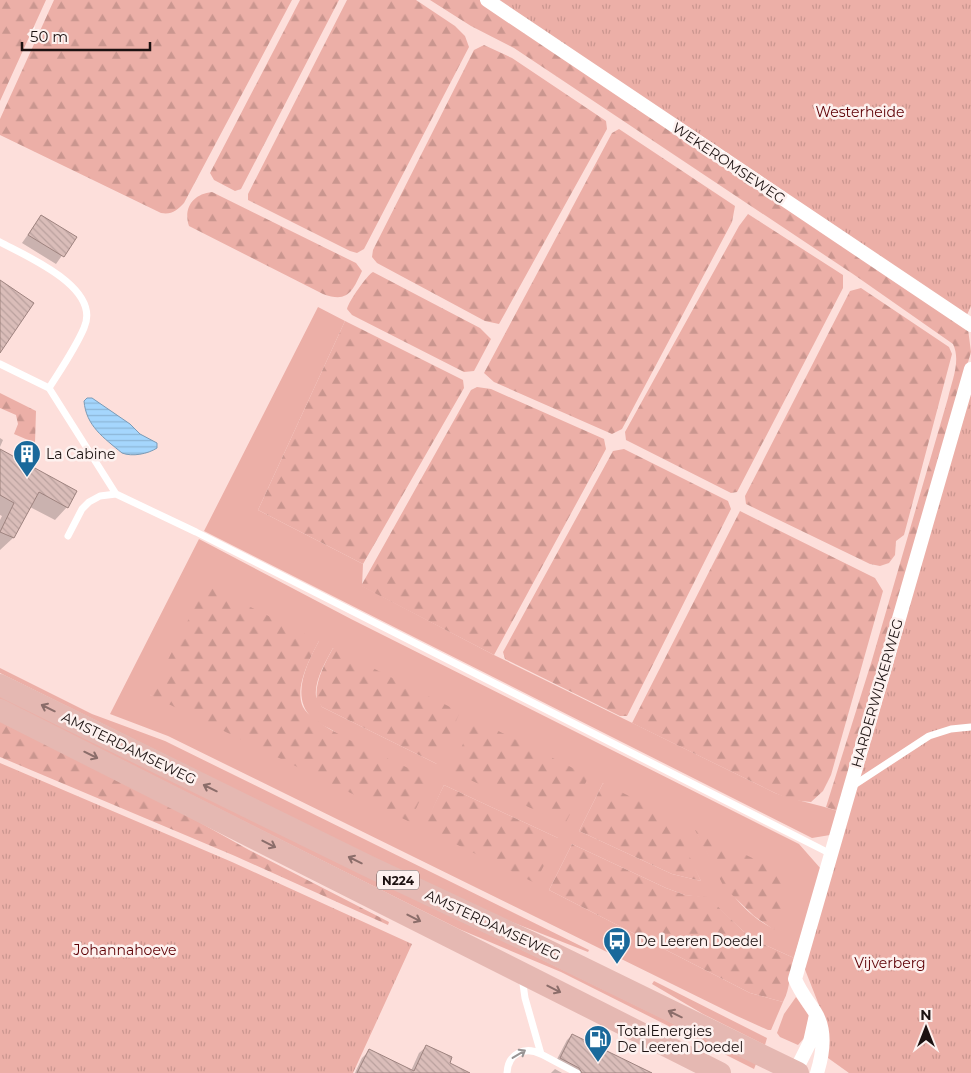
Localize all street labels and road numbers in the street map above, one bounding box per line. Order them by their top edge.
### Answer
street label: WEKEROMSEWEG [669,118,789,208]
street label: HARDERWIJKERWEG [847,616,907,770]
street label: AMSTERDAMSEWEG [59,708,199,788]
road number: N224 [377,870,419,890]
street label: AMSTERDAMSEWEG [422,886,564,964]

